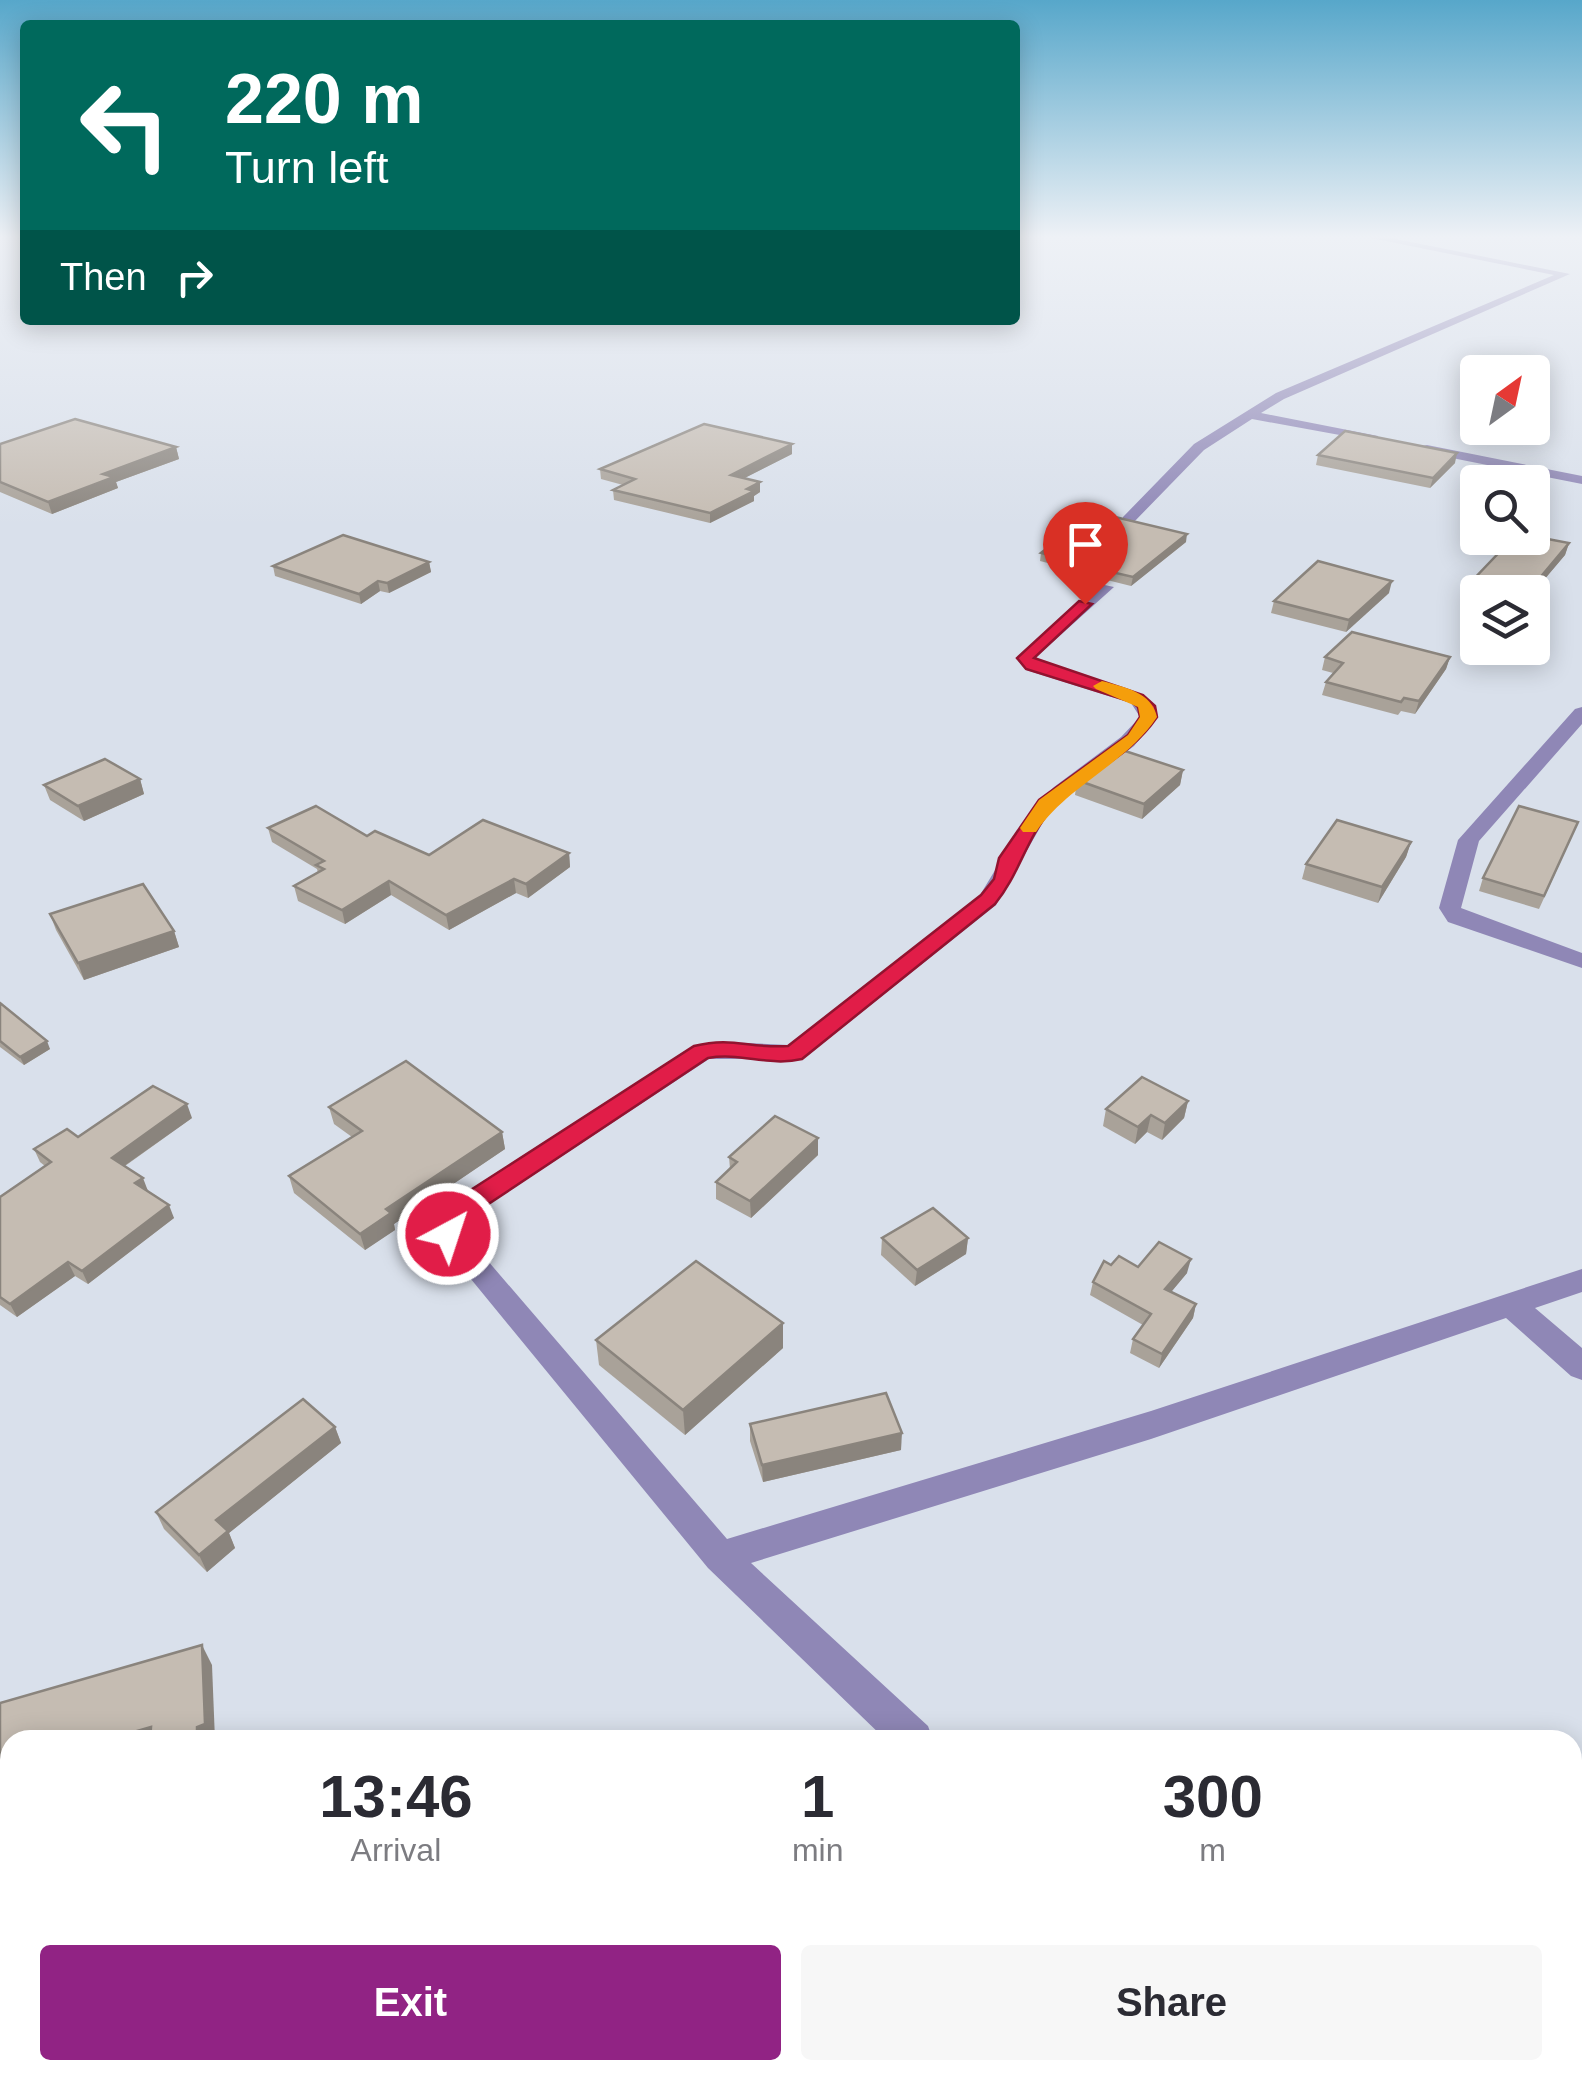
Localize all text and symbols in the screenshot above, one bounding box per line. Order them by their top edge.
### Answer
icon: left [60,60,190,190]
text: 220 m [225,60,423,138]
text: Turn left [225,142,388,193]
icon: right [167,250,222,305]
text: Then [60,256,147,298]
north arrow [1460,355,1550,445]
map controls [1460,355,1550,665]
button: search [1460,465,1550,555]
pin [1043,502,1128,605]
icon: arrive [1058,517,1113,572]
button: layers [1460,575,1550,665]
position arrow [396,1182,500,1286]
text: 13:46 [319,1763,473,1830]
text: 1 [801,1763,834,1830]
text: 300 [1163,1763,1263,1830]
text: Arrival [351,1832,441,1868]
text: min [792,1832,843,1868]
text: m [1199,1832,1226,1868]
button: Exit [40,1945,781,2060]
button: Share [801,1945,1542,2060]

